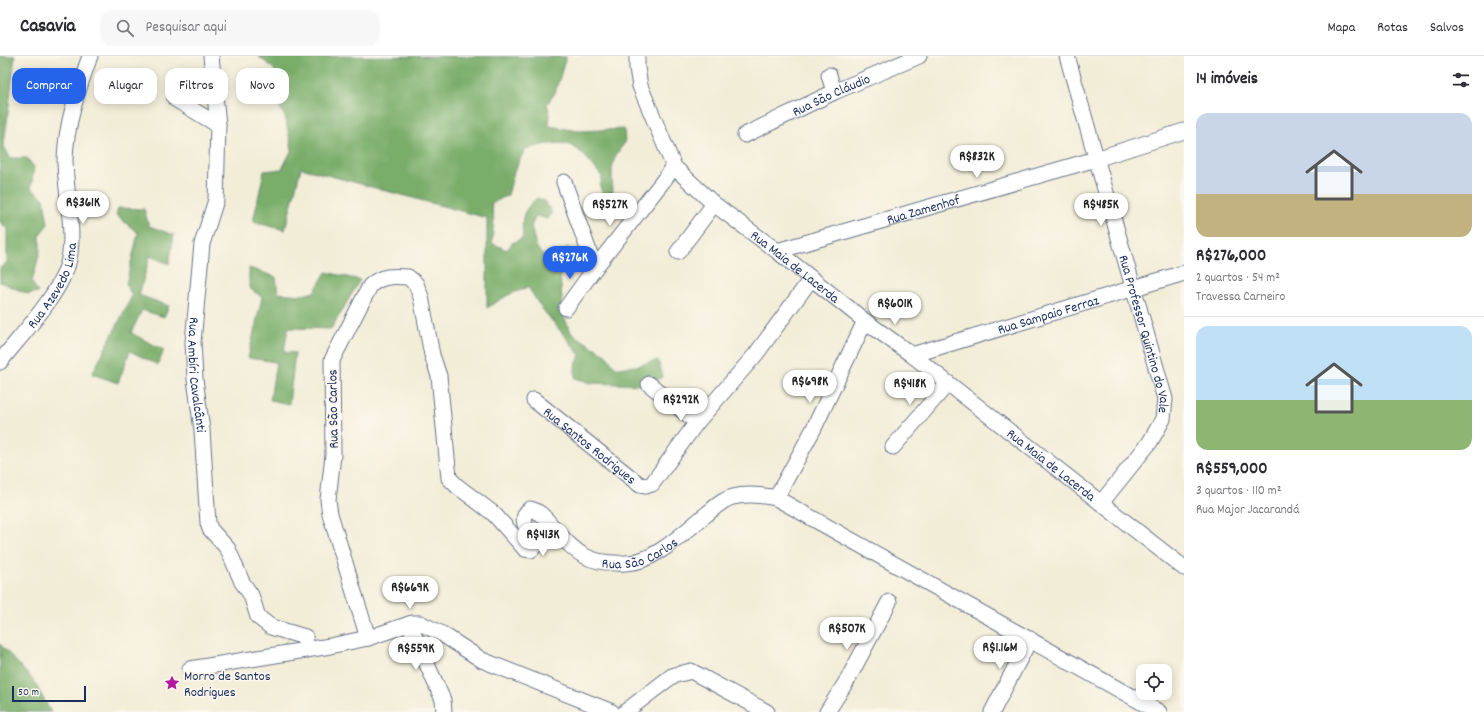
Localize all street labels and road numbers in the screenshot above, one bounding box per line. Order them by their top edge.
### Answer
street label: Rua São Cláudio [789,70,874,123]
street label: Rua Zamenhof [885,190,964,231]
street label: Rua Maia de Lacerda [746,226,843,309]
street label: Rua Azevedo Lima [23,242,83,334]
street label: Rua Professor Quintino do Vale [1112,253,1173,414]
street label: Rua Sampaio Ferraz [995,291,1102,341]
street label: Rua Ambíri Cavalcânti [181,316,210,434]
street label: Rua São Carlos [323,369,345,449]
street label: Rua Santos Rodrigues [538,403,640,490]
street label: Rua Maia de Lacerda [1002,425,1100,507]
street label: Rua São Carlos [600,533,683,575]

